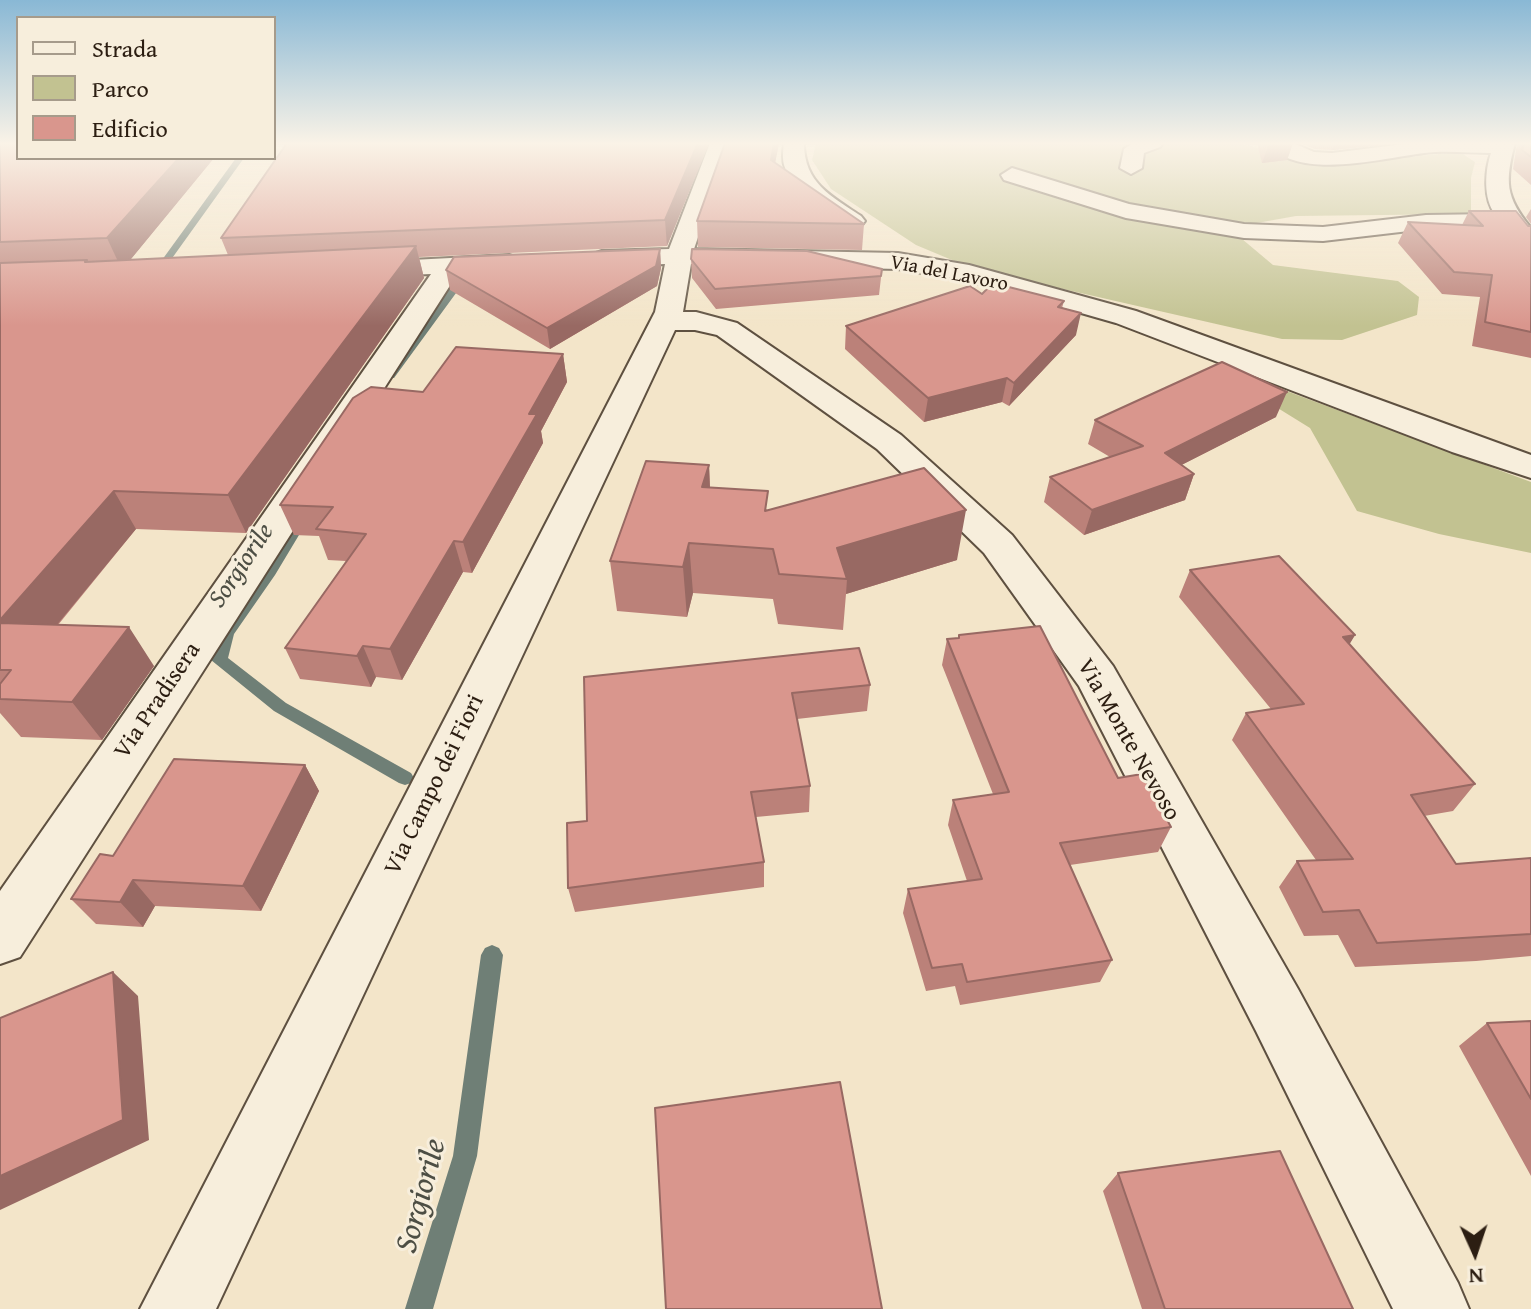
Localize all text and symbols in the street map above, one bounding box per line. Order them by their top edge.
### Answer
legend [16,16,276,160]
text: Strada [92,31,157,66]
text: Parco [92,71,149,106]
text: Edificio [92,111,168,146]
street label: Via del Lavoro [888,251,1010,297]
water label: Sorgiorile [203,518,281,614]
street label: Via Pradisera [109,637,207,765]
street label: Via Monte Nevoso [1070,654,1186,826]
street label: Via Campo dei Fiori [379,690,491,880]
water label: Sorgiorile [388,1135,456,1257]
north arrow [1435,1213,1515,1293]
text: N [1468,1261,1484,1293]

